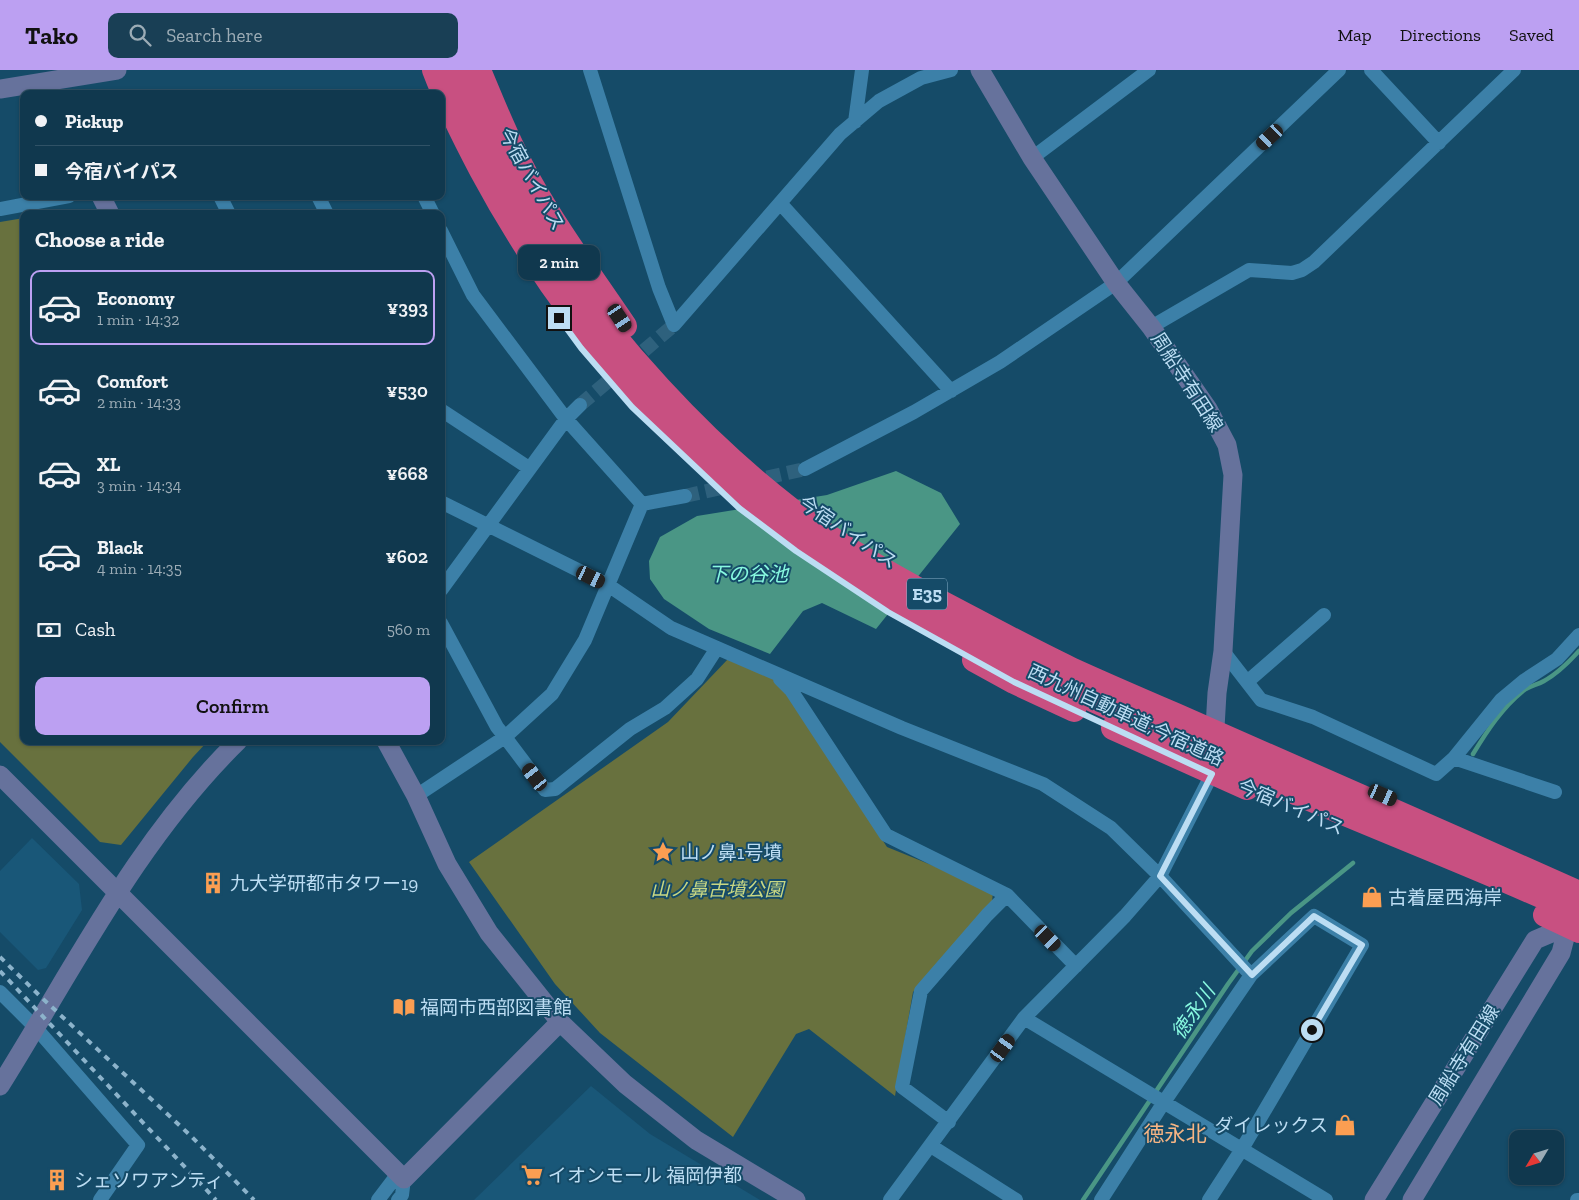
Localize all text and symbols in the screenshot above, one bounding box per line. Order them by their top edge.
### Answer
search box [108,13,458,58]
text: Tako [25,21,78,50]
icon: search [126,21,154,49]
text: Search here [166,24,262,47]
text: Map [1337,24,1372,46]
text: Directions [1400,24,1481,46]
text: Saved [1509,24,1554,46]
text: Pickup [65,110,123,133]
car [1253,121,1286,153]
street label: 今宿バイパス [494,124,570,234]
text: 今宿バイパス [65,160,179,183]
text: Choose a ride [35,226,165,253]
callout: 2 min [518,246,600,280]
text: 2 min [539,253,579,272]
icon: car [37,285,82,330]
text: Economy [97,287,175,310]
text: ¥393 [387,296,428,319]
car [605,301,634,335]
route end [548,307,570,329]
text: 1 min · 14:32 [97,310,179,329]
street label: 周船寺有田線 [1146,328,1228,436]
icon: car [37,368,82,413]
text: Comfort [97,370,168,393]
text: ¥530 [386,379,428,402]
text: 2 min · 14:33 [97,393,181,412]
icon: car [37,451,82,496]
text: XL [97,453,120,476]
text: ¥668 [386,462,428,485]
text: 3 min · 14:34 [97,476,182,495]
street label: 今宿バイパス [794,491,902,573]
icon: car [37,534,82,579]
text: Black [97,536,143,559]
text: ¥602 [386,545,428,568]
text: 4 min · 14:35 [97,559,182,578]
water label: 下の谷池 [708,562,790,586]
car [574,564,607,590]
road number: E35 [907,578,947,610]
icon: cash [35,616,63,644]
text: Cash [75,618,115,641]
text: 560 m [387,620,430,639]
street label: 西九州自動車道;今宿道路 [1024,659,1228,771]
button: Confirm [35,677,430,735]
car [519,761,550,793]
street label: 今宿バイパス [1234,774,1348,840]
car [1366,782,1399,808]
place icon: 山ノ鼻1号墳 [650,839,676,865]
place label: 山ノ鼻1号墳 [680,841,782,864]
building icon: 九大学研都市タワー19 [200,870,226,896]
place label: 九大学研都市タワー19 [230,872,418,895]
park label: 山ノ鼻古墳公園 [650,878,786,901]
shop icon: 古着屋西海岸 [1359,884,1385,910]
place label: 古着屋西海岸 [1388,886,1502,909]
car [1032,922,1063,954]
water label: 徳永川 [1166,979,1221,1044]
library icon: 福岡市西部図書館 [391,994,417,1020]
place label: 福岡市西部図書館 [420,996,572,1019]
street label: 周船寺有田線 [1424,1001,1504,1109]
route start [1301,1019,1323,1041]
car [988,1031,1017,1065]
shop icon: ダイレックス [1332,1112,1358,1138]
place label: ダイレックス [1215,1114,1328,1137]
district label: 徳永北 [1144,1121,1207,1146]
north arrow [1509,1130,1564,1185]
map controls [1509,1130,1564,1185]
supermarket icon: イオンモール 福岡伊都 [519,1162,545,1188]
place label: イオンモール 福岡伊都 [548,1164,742,1187]
building icon: シェソワアンティ [44,1167,70,1193]
place label: シェソワアンティ [74,1169,224,1192]

